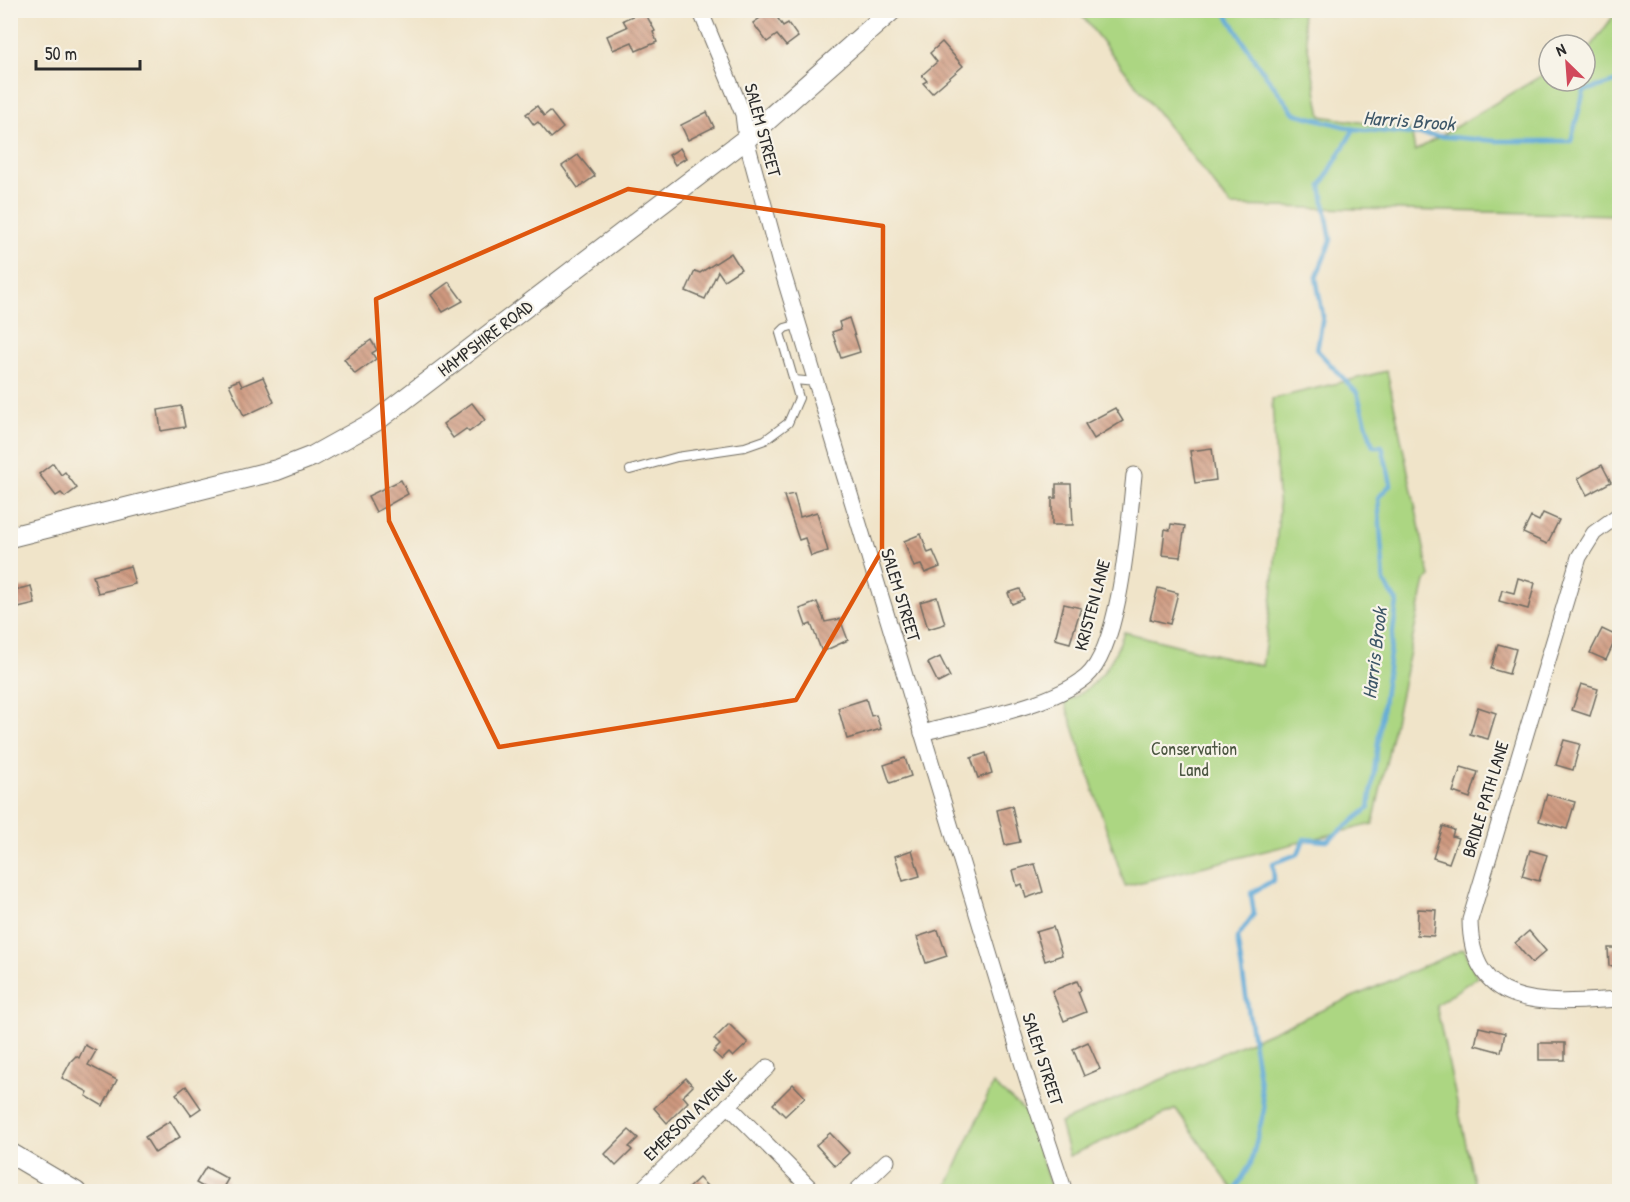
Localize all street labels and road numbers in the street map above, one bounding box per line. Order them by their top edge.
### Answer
street label: SALEM STREET [739,81,788,180]
street label: HAMPSHIRE ROAD [432,294,538,382]
street label: SALEM STREET [875,546,927,645]
street label: KRISTEN LANE [1068,557,1116,653]
street label: BRIDLE PATH LANE [1455,738,1515,860]
street label: SALEM STREET [1016,1010,1070,1109]
street label: EMERSON AVENUE [638,1064,742,1166]

